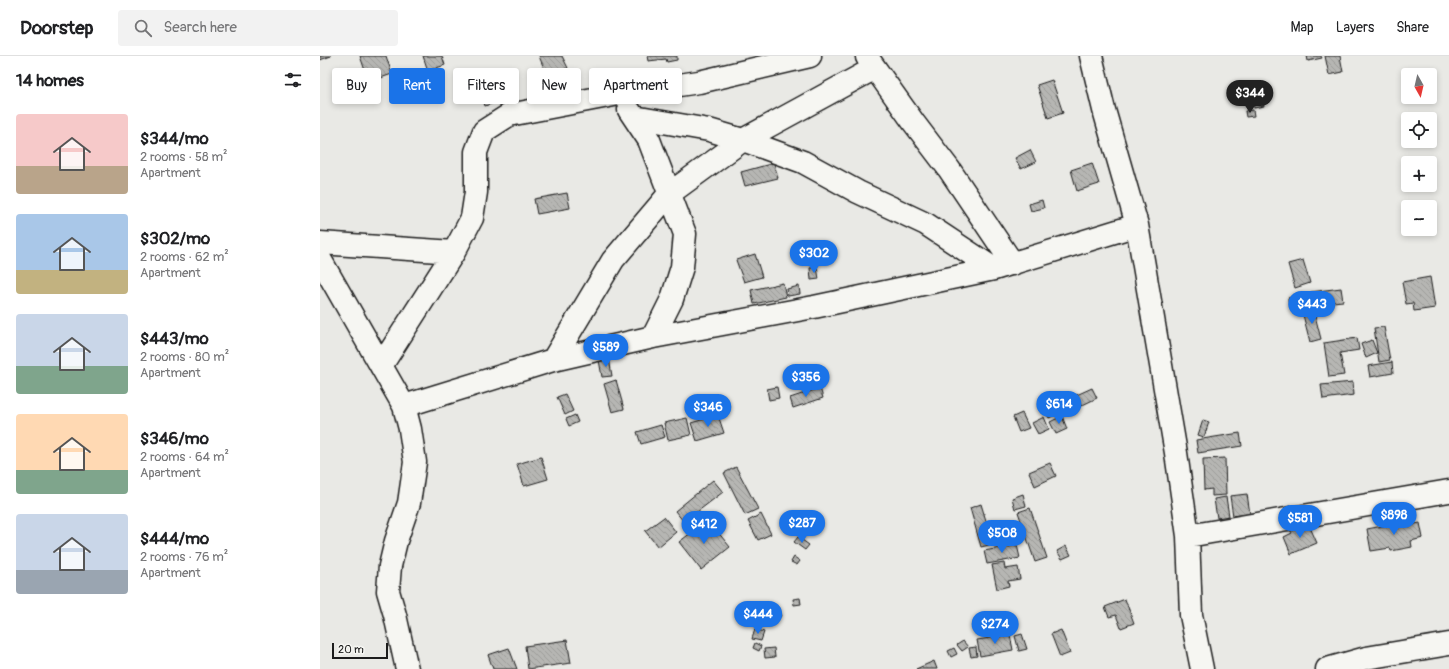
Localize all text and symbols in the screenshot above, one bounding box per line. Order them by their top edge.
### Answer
search box [118,10,398,46]
text: Doorstep [20,16,94,40]
icon: search [132,17,154,39]
text: Search here [164,18,237,37]
text: Map [1291,19,1314,36]
text: Layers [1336,19,1374,36]
text: Share [1396,19,1429,36]
chip: Buy [332,68,381,104]
chip: Rent [389,68,445,104]
chip: Filters [453,68,519,104]
chip: New [527,68,581,104]
chip: Apartment [589,68,682,104]
north arrow [1401,68,1437,104]
map controls [1401,68,1437,236]
icon: filters [282,69,304,91]
text: 14 homes [16,70,84,91]
pin: $344 [1226,80,1274,114]
text: $344 [1235,85,1265,101]
button: locate [1401,112,1437,148]
text: $344/mo [140,128,209,149]
icon: home [48,130,96,178]
text: 2 rooms · 58 m² [140,149,227,165]
button: + [1401,156,1437,192]
text: Apartment [140,165,201,181]
button: − [1401,200,1437,236]
text: $302/mo [140,228,210,249]
icon: home [48,230,96,278]
pin: $302 [790,240,838,274]
text: $302 [799,245,829,261]
text: 2 rooms · 62 m² [140,249,229,265]
text: Apartment [140,265,201,281]
pin: $443 [1288,291,1336,325]
text: $443 [1297,296,1327,312]
text: $443/mo [140,328,209,349]
icon: home [48,330,96,378]
pin: $589 [582,334,630,368]
text: $589 [592,339,620,355]
text: 2 rooms · 80 m² [140,349,229,365]
pin: $356 [782,364,830,398]
text: Apartment [140,365,201,381]
text: $356 [792,369,820,385]
pin: $614 [1035,391,1083,425]
pin: $346 [684,394,732,428]
text: $614 [1045,396,1073,412]
text: $346 [693,399,723,415]
text: $346/mo [140,428,209,449]
icon: home [48,430,96,478]
text: 2 rooms · 64 m² [140,449,229,465]
text: Apartment [140,465,201,481]
pin: $898 [1370,502,1418,536]
pin: $581 [1276,505,1324,539]
text: $898 [1381,507,1407,523]
pin: $287 [778,510,826,544]
text: $581 [1287,510,1313,526]
pin: $412 [680,511,728,545]
text: $287 [788,515,816,531]
text: $412 [691,516,717,532]
pin: $508 [978,520,1026,554]
text: $508 [987,525,1017,541]
text: $444/mo [140,528,209,549]
icon: home [48,530,96,578]
text: 2 rooms · 76 m² [140,549,228,565]
text: Apartment [140,565,201,581]
pin: $444 [734,601,782,635]
text: $444 [743,606,773,622]
pin: $274 [971,611,1019,645]
text: $274 [981,616,1009,632]
scale bar [332,641,388,660]
text: 20 m [338,643,364,656]

